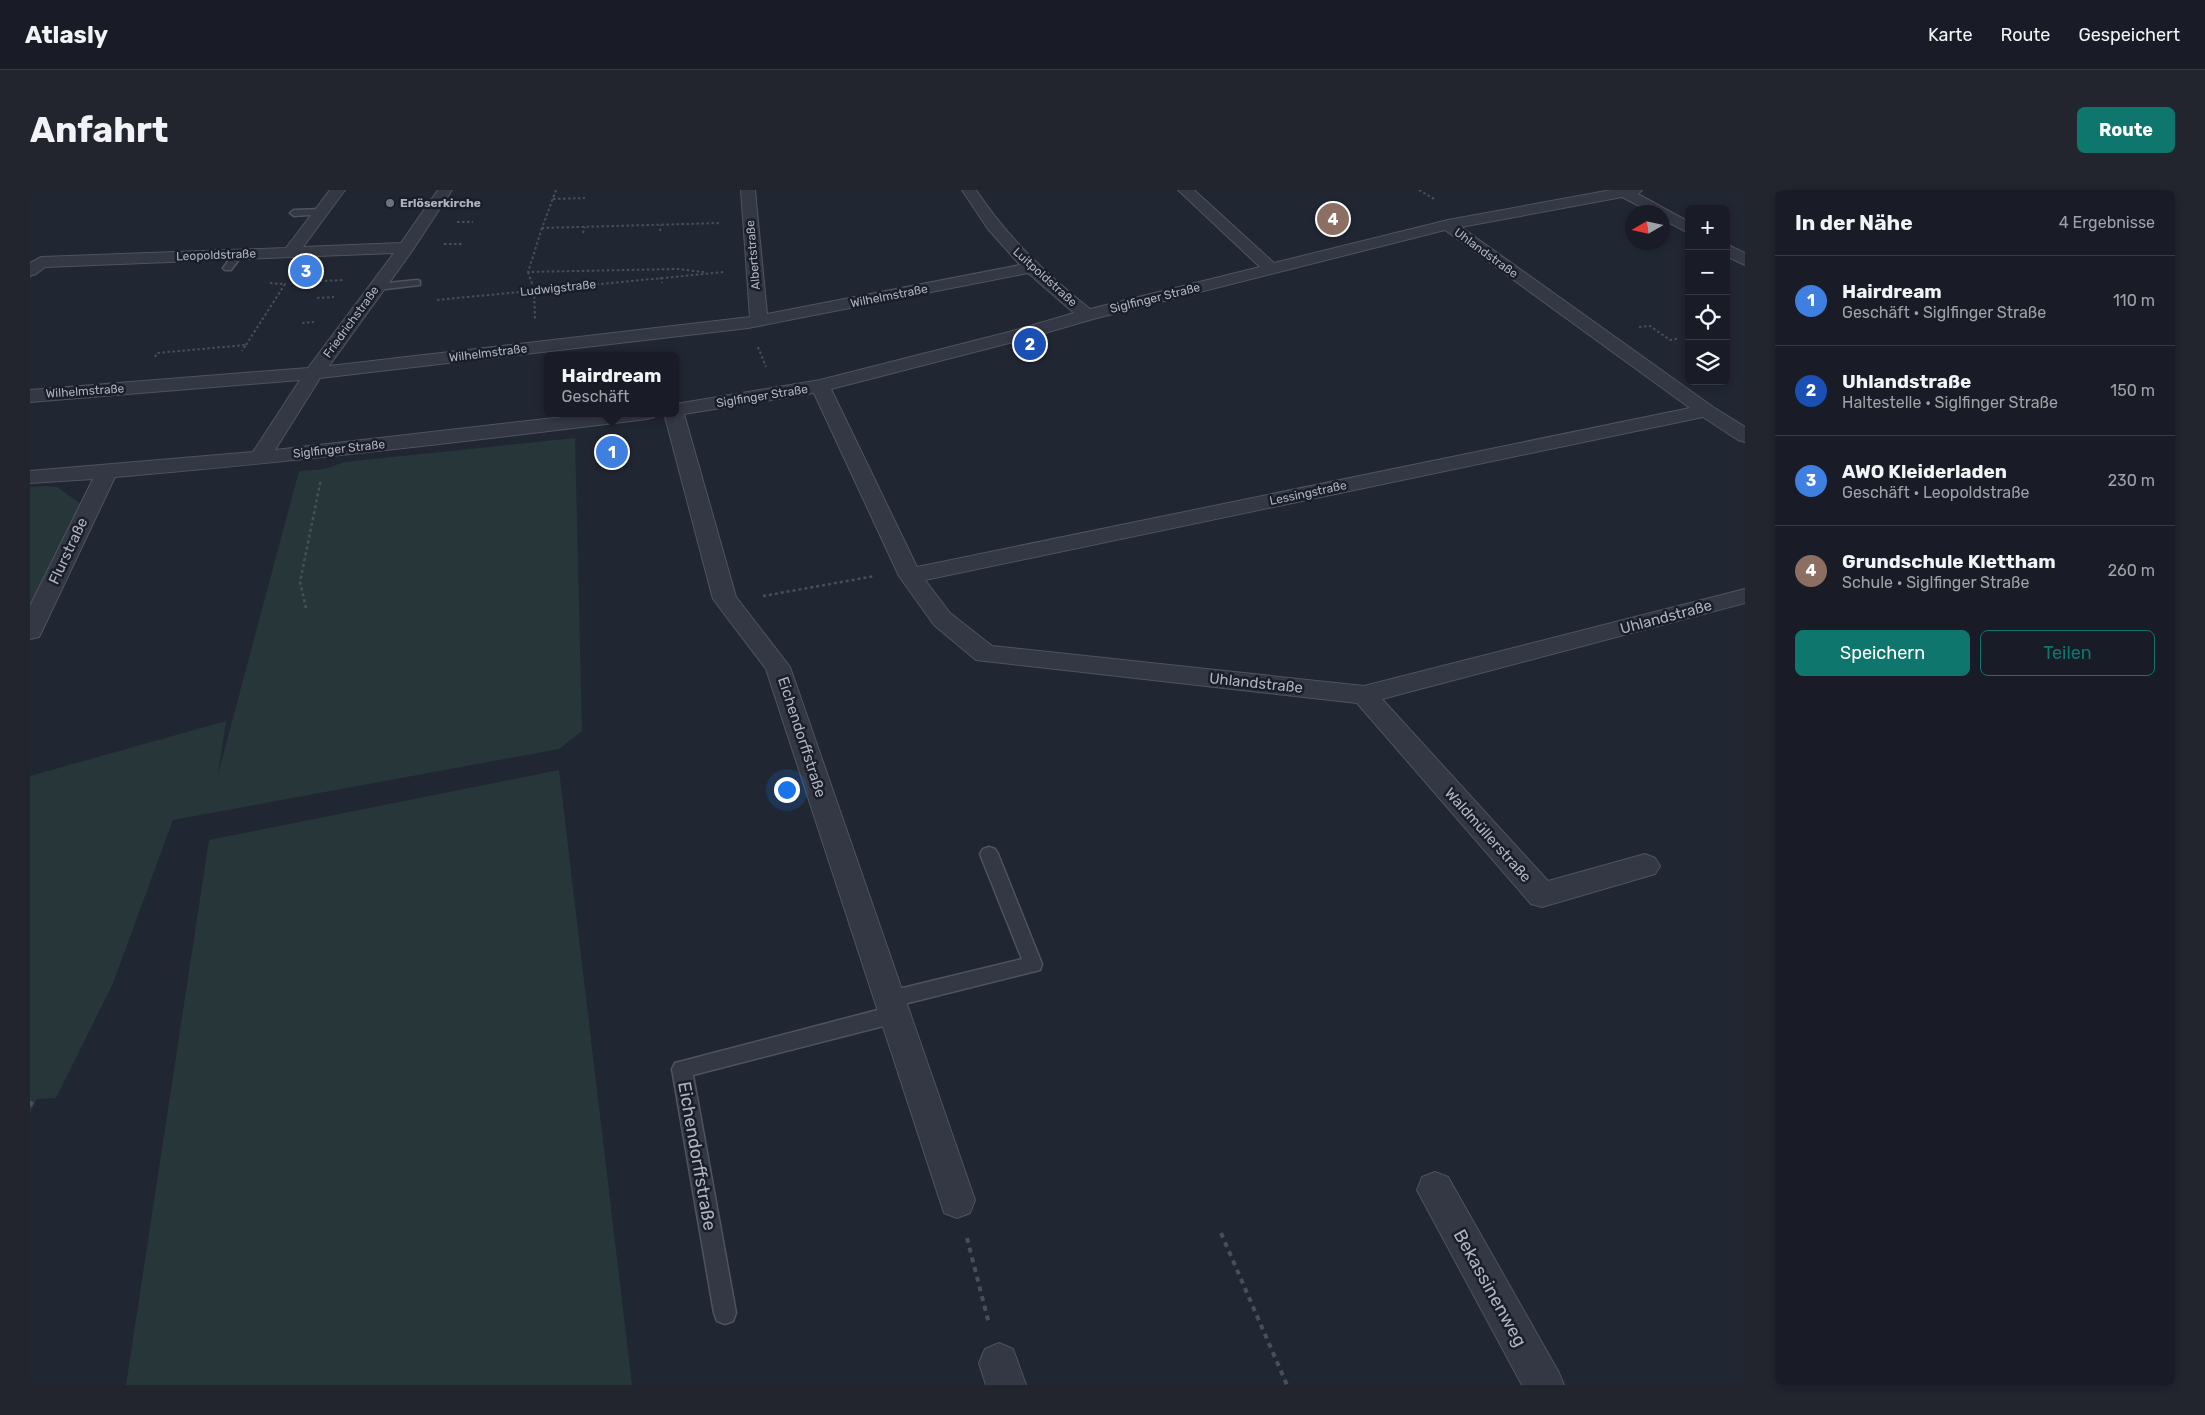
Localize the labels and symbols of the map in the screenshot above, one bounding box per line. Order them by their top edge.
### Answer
place label: Erlöserkirche [400,196,481,210]
marker: Erlöserkirche [384,197,396,209]
pin: 4 [1317,200,1349,238]
north arrow [1625,205,1670,250]
street label: Albertstraße [743,219,763,290]
street label: Uhlandstraße [1451,225,1521,281]
street label: Luitpoldstraße [1010,245,1080,310]
street label: Leopoldstraße [176,247,257,263]
pin: 3 [290,252,322,290]
street label: Ludwigstraße [519,277,597,299]
street label: Siglfinger Straße [1108,280,1202,316]
street label: Wilhelmstraße [849,282,929,310]
street label: Friedrichstraße [320,283,382,361]
pin: 2 [1014,325,1046,363]
street label: Wilhelmstraße [448,341,528,365]
street label: Wilhelmstraße [45,381,125,401]
street label: Siglfinger Straße [715,382,809,410]
pin: 1 [596,433,628,471]
street label: Siglfinger Straße [292,437,386,461]
street label: Lessingstraße [1268,478,1348,508]
street label: Flurstraße [45,515,91,587]
street label: Uhlandstraße [1618,596,1714,638]
street label: Uhlandstraße [1208,669,1304,697]
street label: Eichendorffstraße [774,674,830,800]
your location [774,777,800,803]
street label: Waldmüllerstraße [1441,784,1535,886]
street label: Eichendorffstraße [673,1080,721,1232]
street label: Bekassinenweg [1449,1226,1531,1350]

